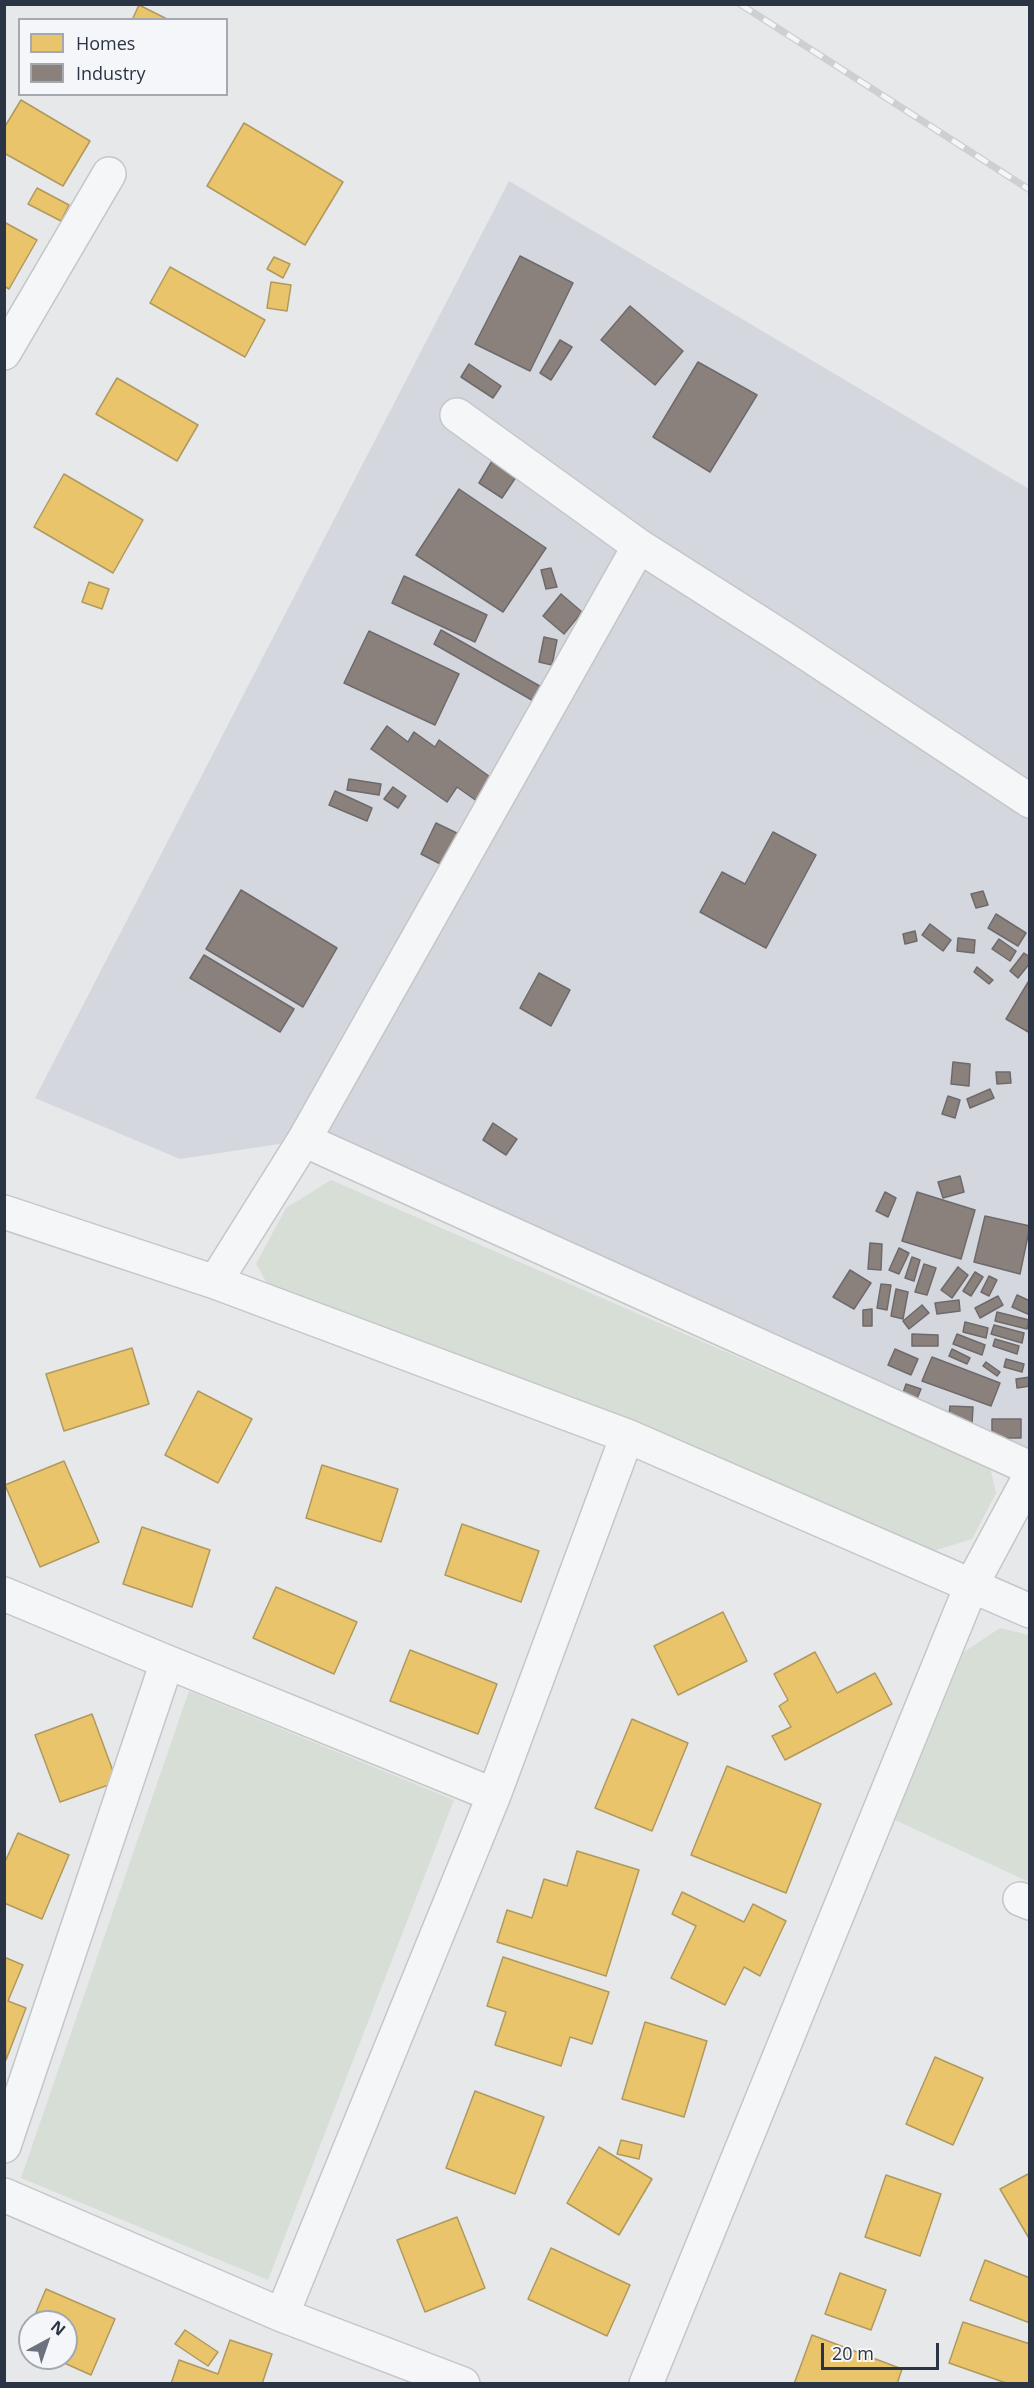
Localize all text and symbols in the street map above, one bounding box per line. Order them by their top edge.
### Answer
legend [18,18,228,96]
text: Homes [76,31,135,55]
text: Industry [76,61,146,85]
north arrow [18,2310,78,2370]
text: N [46,2315,70,2340]
scale bar [824,2331,942,2369]
text: 20 m [832,2341,874,2365]

